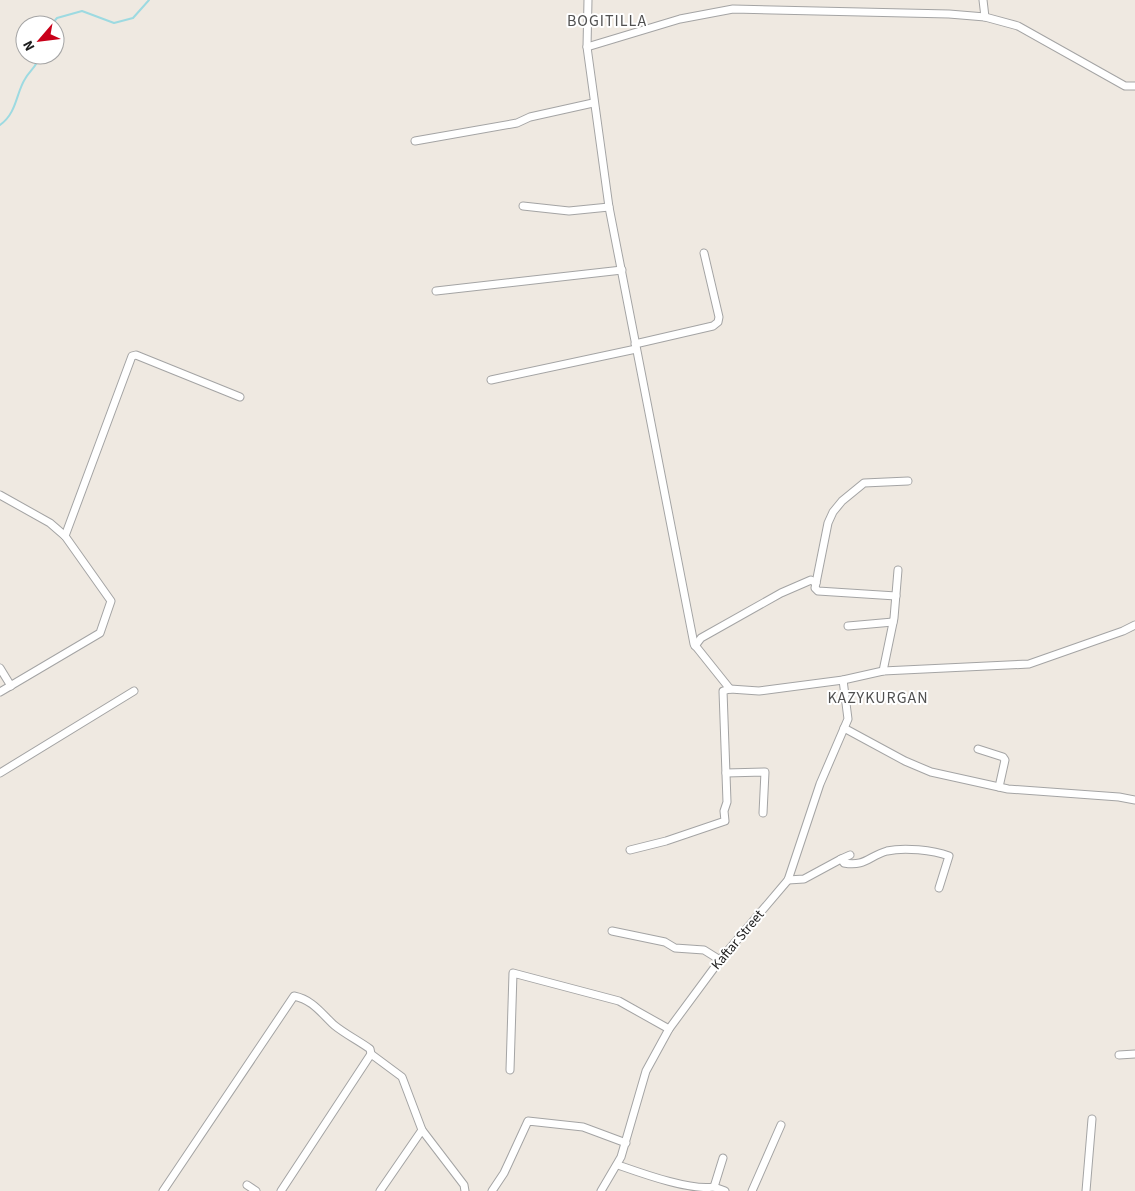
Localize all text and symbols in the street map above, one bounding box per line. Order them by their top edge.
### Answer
district label: BOGITILLA [567,10,647,32]
north arrow [15,15,65,65]
text: N [18,37,40,54]
district label: KAZYKURGAN [827,687,929,709]
street label: Kaftar Street [707,905,769,974]

